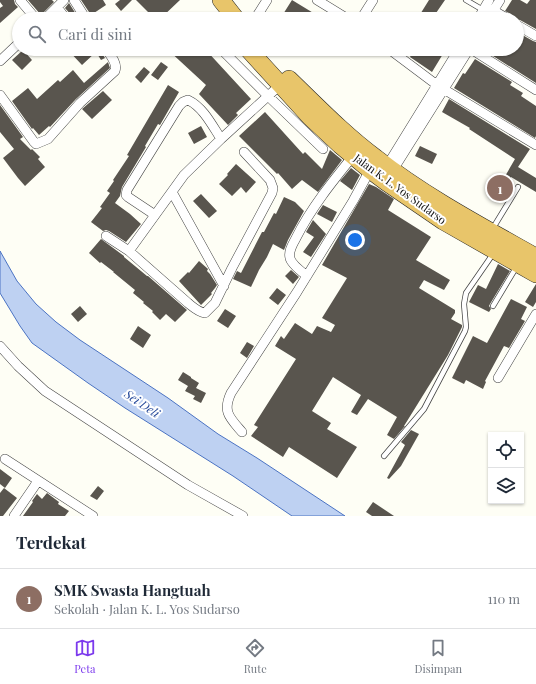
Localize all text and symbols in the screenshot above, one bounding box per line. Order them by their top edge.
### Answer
search box [12,12,524,56]
icon: search [26,23,48,45]
text: Cari di sini [58,24,132,44]
street label: Jalan K. L. Yos Sudarso [350,149,449,227]
pin: 1 [487,173,513,203]
your location [345,230,365,250]
water label: Sei Deli [121,385,164,421]
map controls [488,432,524,504]
button: locate [488,432,524,468]
button: layers [488,468,524,504]
text: Terdekat [16,531,86,553]
text: SMK Swasta Hangtuah [54,580,211,600]
text: 1 [27,590,31,607]
text: 110 m [488,590,520,607]
text: Sekolah · Jalan K. L. Yos Sudarso [54,600,240,617]
tab: Peta [74,637,96,676]
tab: Rute [244,637,267,676]
tab: Disimpan [415,637,462,676]

